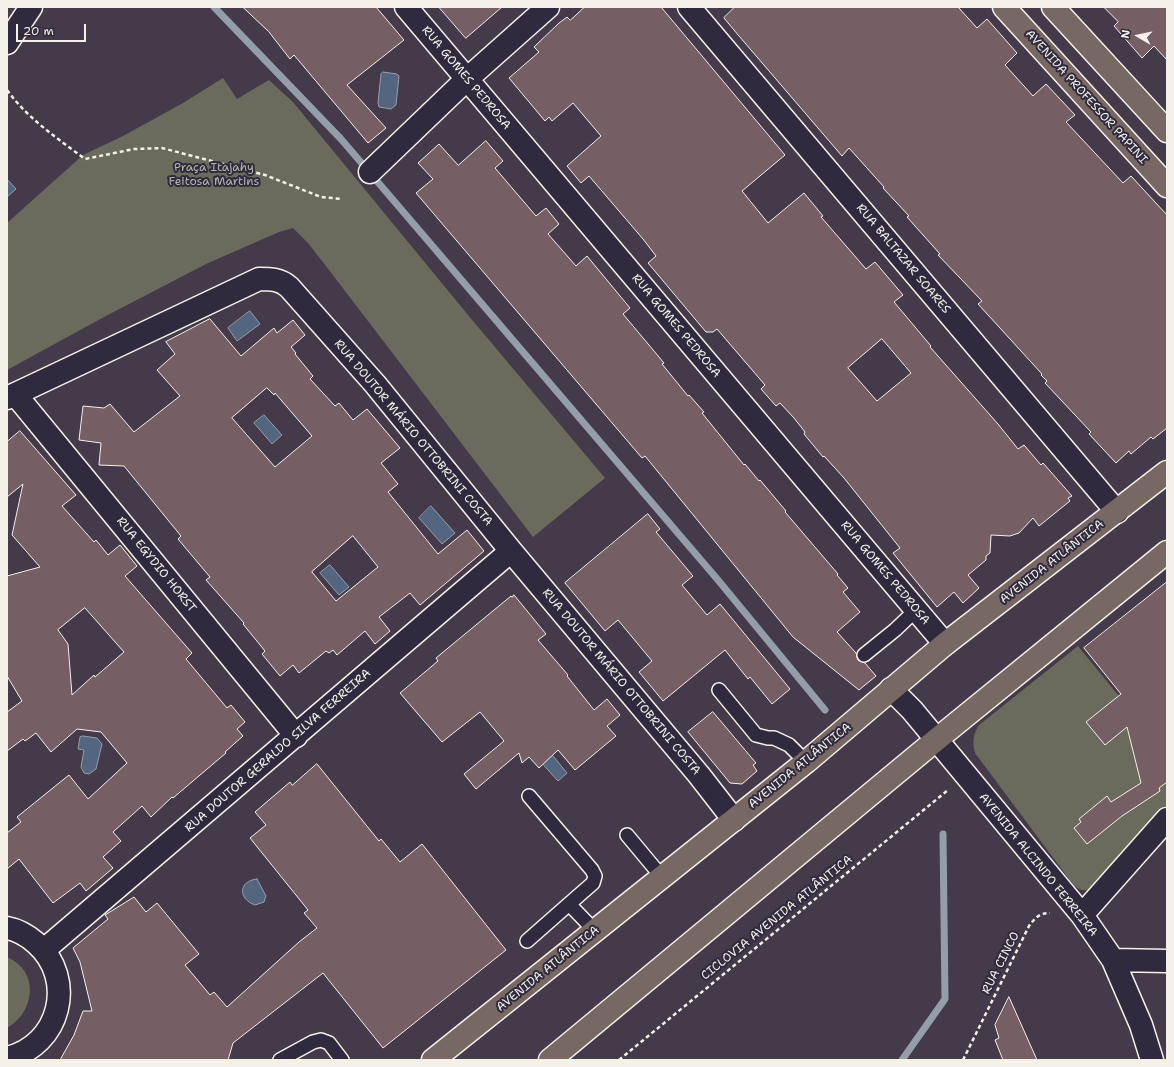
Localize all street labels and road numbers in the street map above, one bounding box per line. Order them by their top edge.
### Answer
street label: RUA GOMES PEDROSA [418,23,514,133]
street label: AVENIDA PROFESSOR PAPINI [1022,27,1150,167]
street label: RUA BALTAZAR SOARES [853,201,953,317]
street label: RUA GOMES PEDROSA [628,271,724,381]
street label: RUA DOUTOR MÁRIO OTTOBRINI COSTA [331,337,495,529]
street label: RUA EGYDIO HORST [113,514,199,616]
street label: AVENIDA ATLÂNTICA [997,517,1107,607]
street label: RUA GOMES PEDROSA [837,518,933,628]
street label: RUA DOUTOR MÁRIO OTTOBRINI COSTA [539,586,703,778]
street label: RUA DOUTOR GERALDO SILVA FERREIRA [182,666,374,836]
street label: AVENIDA ATLÂNTICA [746,720,854,812]
street label: AVENIDA ALCINDO FERREIRA [976,790,1100,940]
street label: CICLOVIA AVENIDA ATLÂNTICA [699,853,855,983]
street label: AVENIDA ATLÂNTICA [494,923,602,1015]
street label: RUA CINCO [979,930,1023,996]

